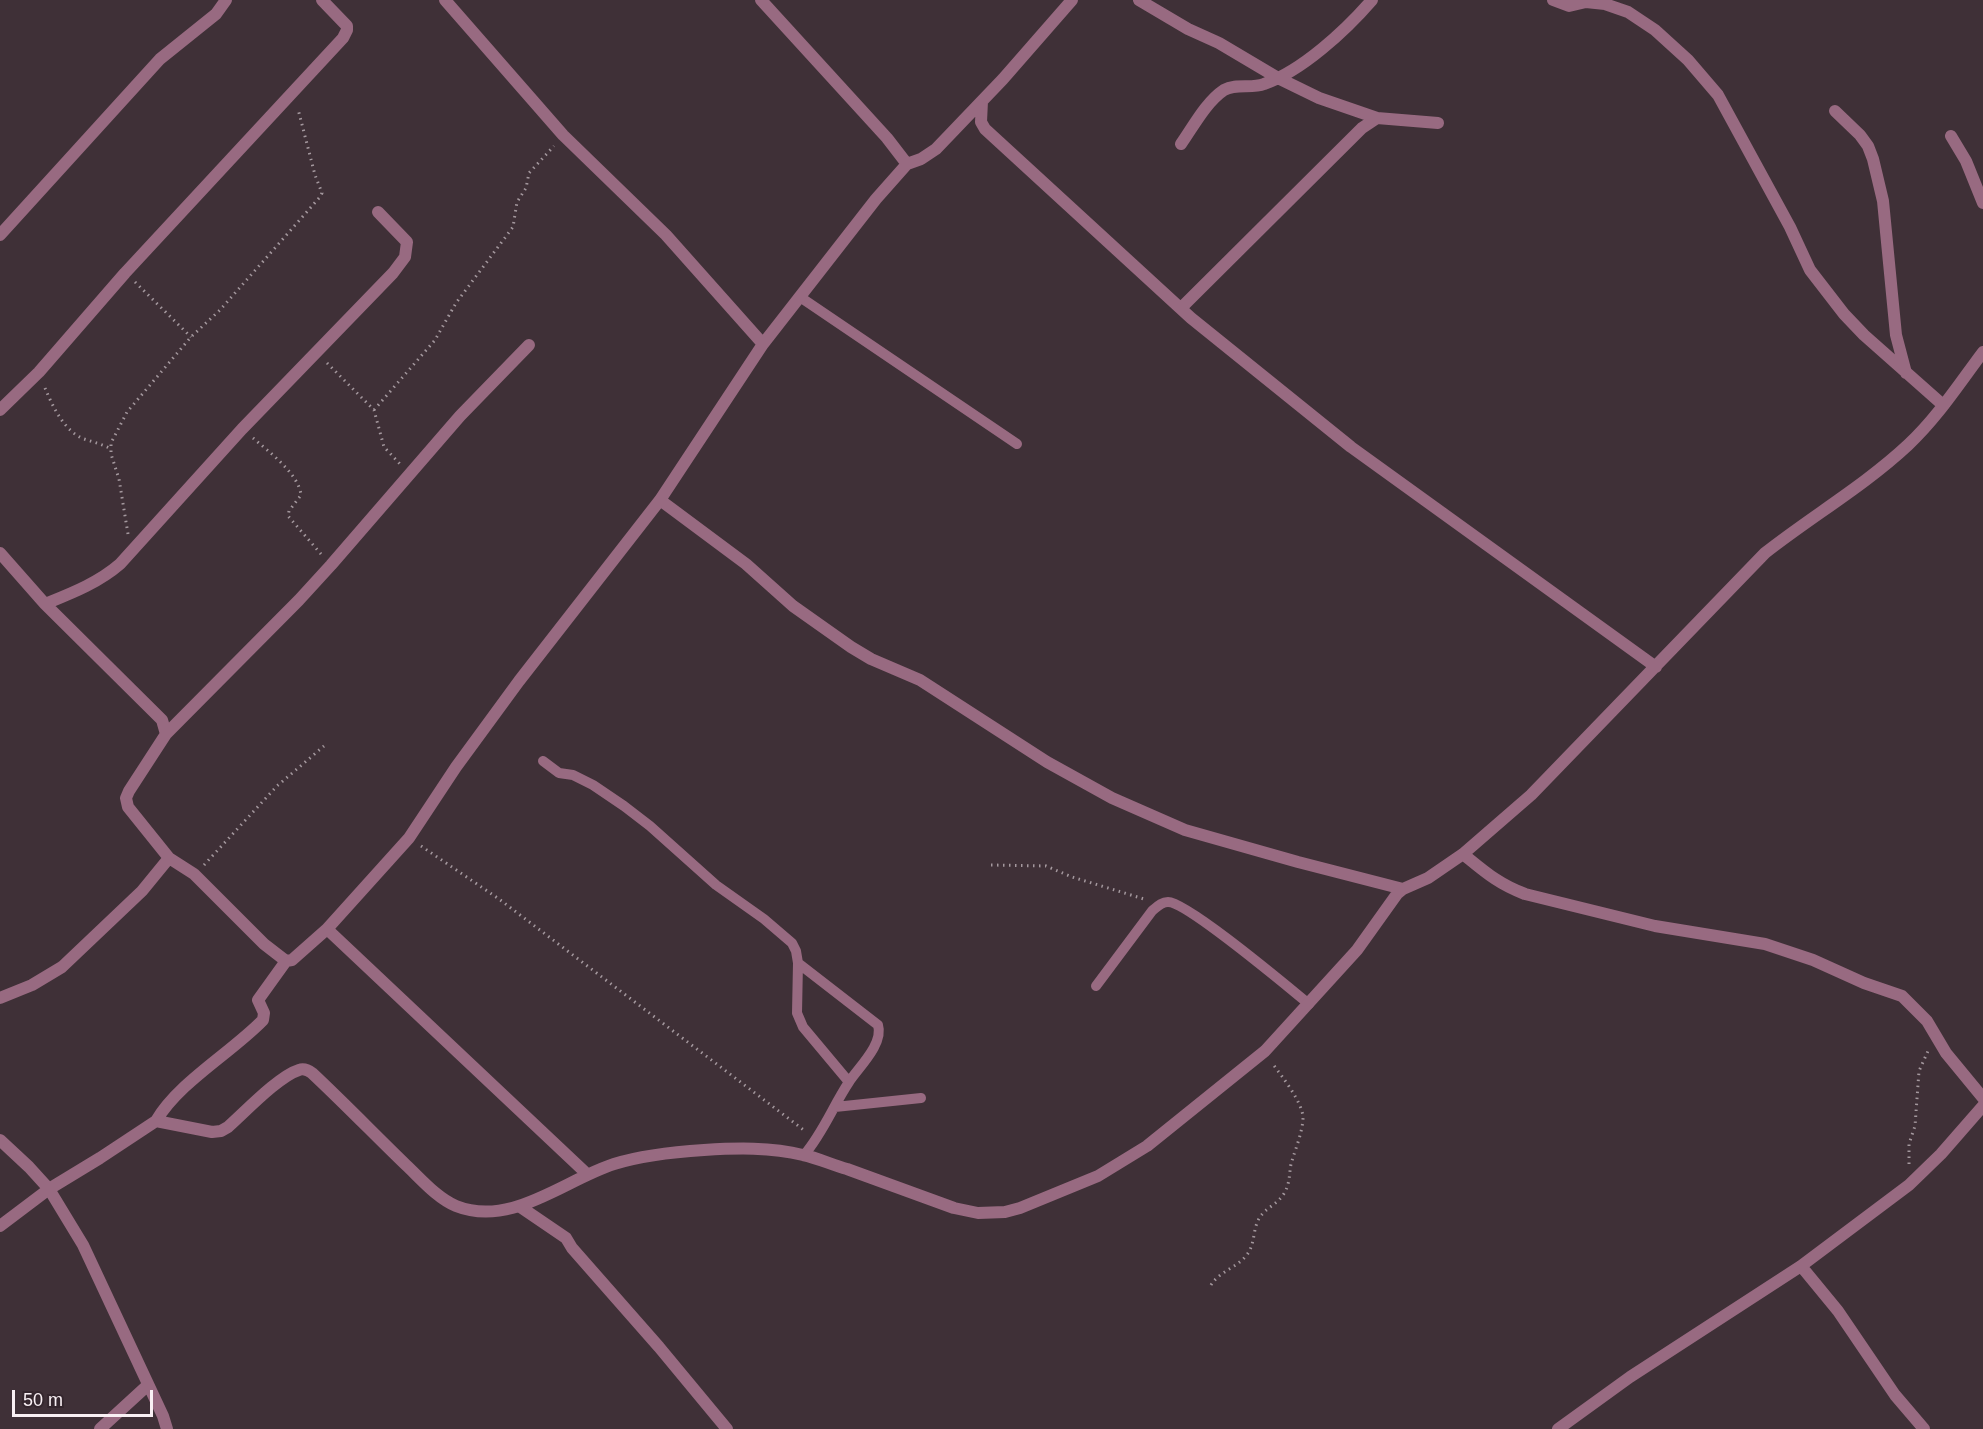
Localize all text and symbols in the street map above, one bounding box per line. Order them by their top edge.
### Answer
scale bar [15,1378,156,1416]
text: 50 m [23,1390,63,1410]

